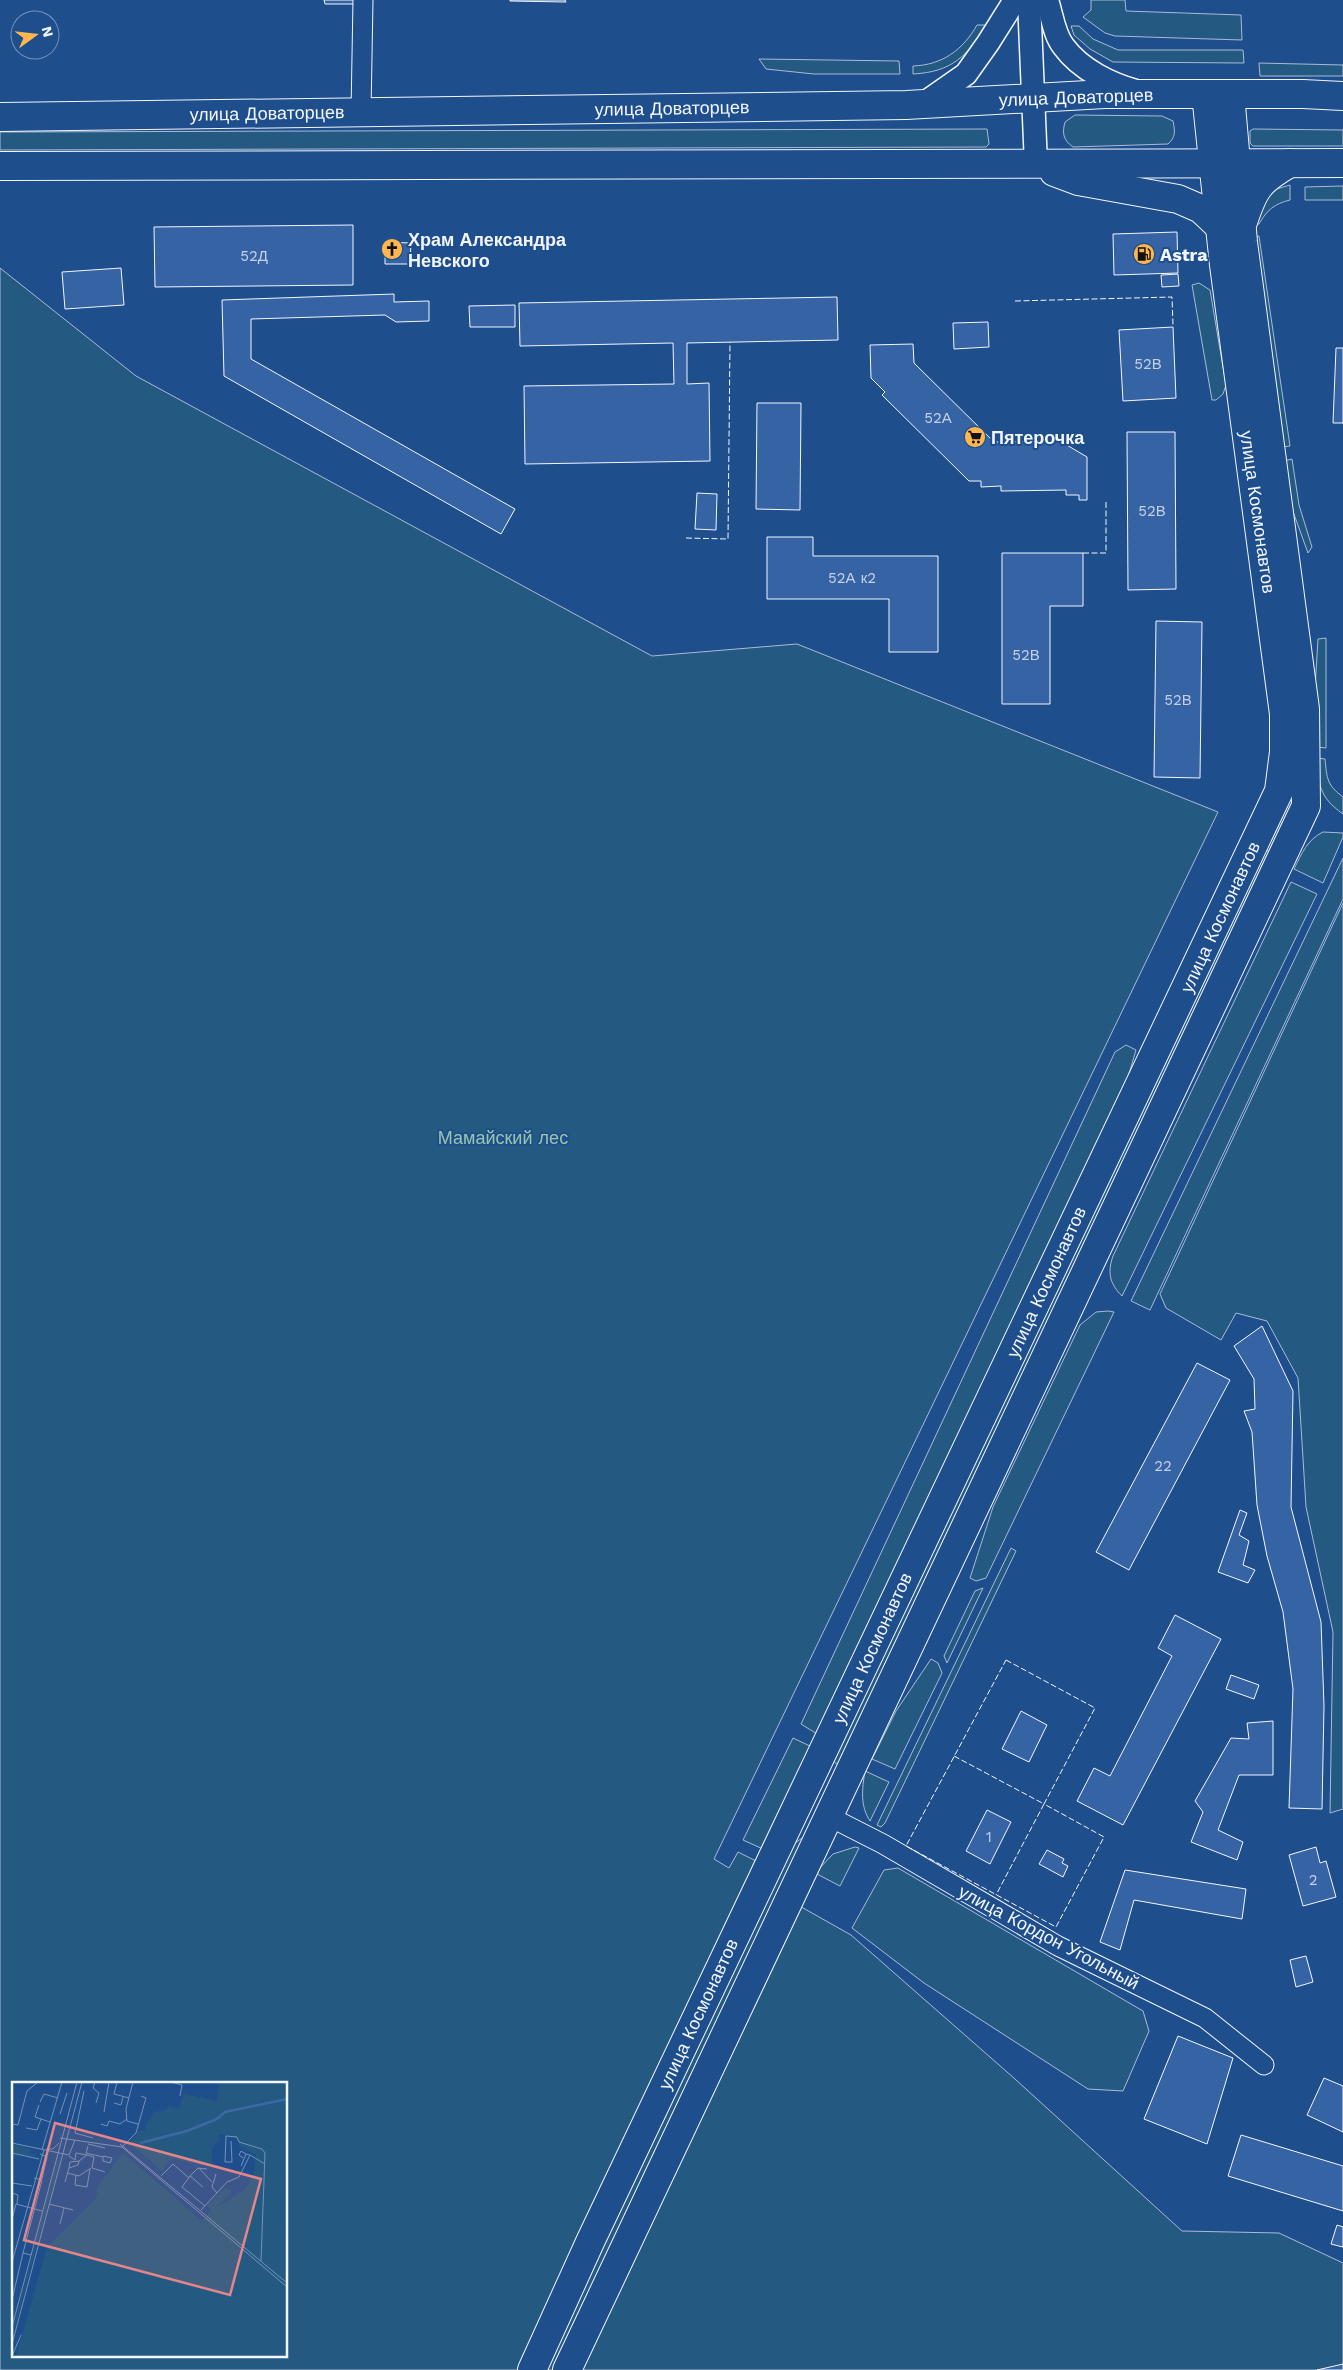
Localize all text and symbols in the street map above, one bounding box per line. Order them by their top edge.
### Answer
north arrow [10,10,60,60]
text: N [38,25,57,39]
street label: улица Доваторцев [998,84,1154,110]
street label: улица Доваторцев [594,96,750,120]
street label: улица Доваторцев [189,101,345,125]
place label: Храм Александра Невского [408,229,567,271]
church icon: Храм Александра Невского [380,237,404,261]
fuel station icon: Astra [1132,242,1156,266]
place label: Astra [1160,244,1208,265]
house number: 52Д [240,247,268,265]
house number: 52В [1134,355,1162,373]
house number: 52А [924,409,952,427]
supermarket icon: Пятерочка [963,425,987,449]
place label: Пятерочка [991,427,1085,448]
street label: улица Космонавтов [1236,429,1280,595]
house number: 52В [1138,502,1166,520]
house number: 52А к2 [828,569,876,587]
house number: 52В [1012,646,1040,664]
house number: 52В [1164,691,1192,709]
street label: улица Космонавтов [1176,838,1264,996]
park label: Мамайский лес [438,1127,568,1148]
street label: улица Космонавтов [1002,1203,1090,1361]
house number: 22 [1154,1457,1172,1475]
street label: улица Космонавтов [828,1569,916,1727]
house number: 1 [986,1828,992,1846]
house number: 2 [1309,1871,1317,1889]
street label: улица Кордон Угольный [955,1880,1143,1994]
street label: улица Космонавтов [654,1935,742,2093]
inset map [12,2082,288,2358]

